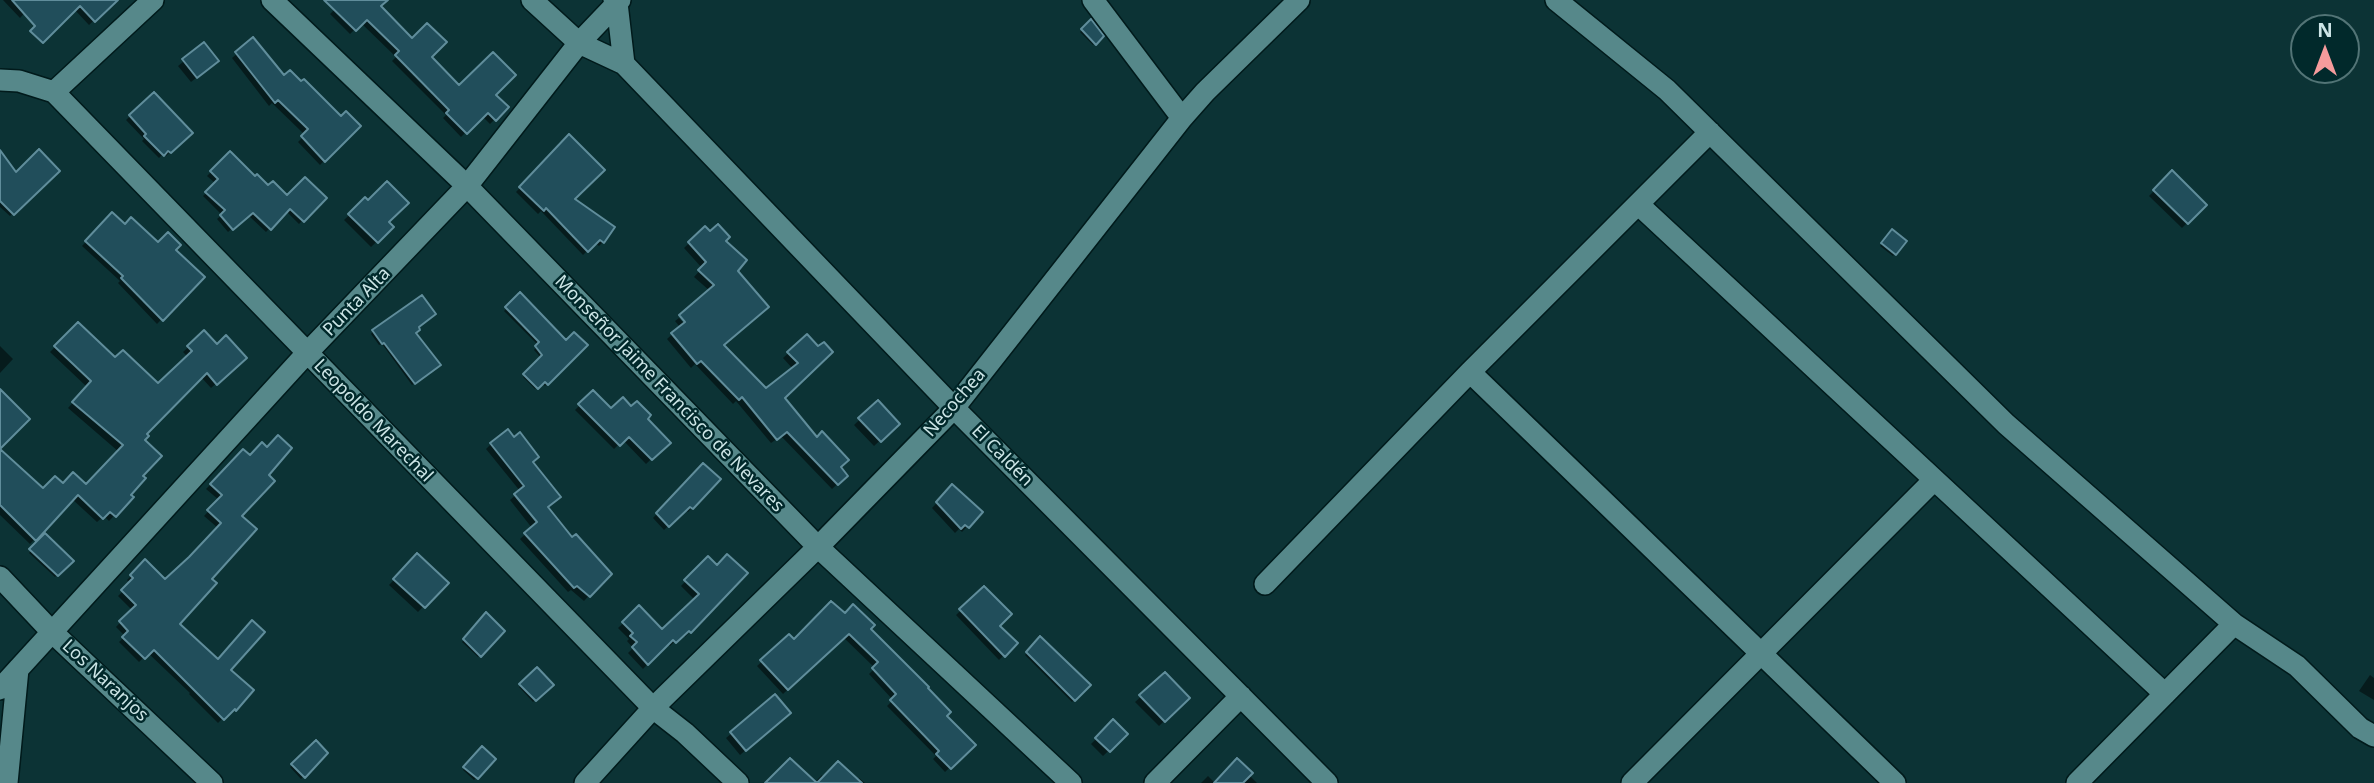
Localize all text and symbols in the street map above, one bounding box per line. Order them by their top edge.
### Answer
north arrow [2290,14,2360,84]
text: N [2317,17,2333,43]
street label: Punta Alta [319,263,395,341]
street label: Monseñor Jaime Francisco de Nevares [550,271,788,517]
street label: Leopoldo Marechal [309,355,437,487]
street label: Necochea [919,364,991,442]
street label: El Caldén [967,421,1037,491]
street label: Los Naranjos [57,636,153,726]

